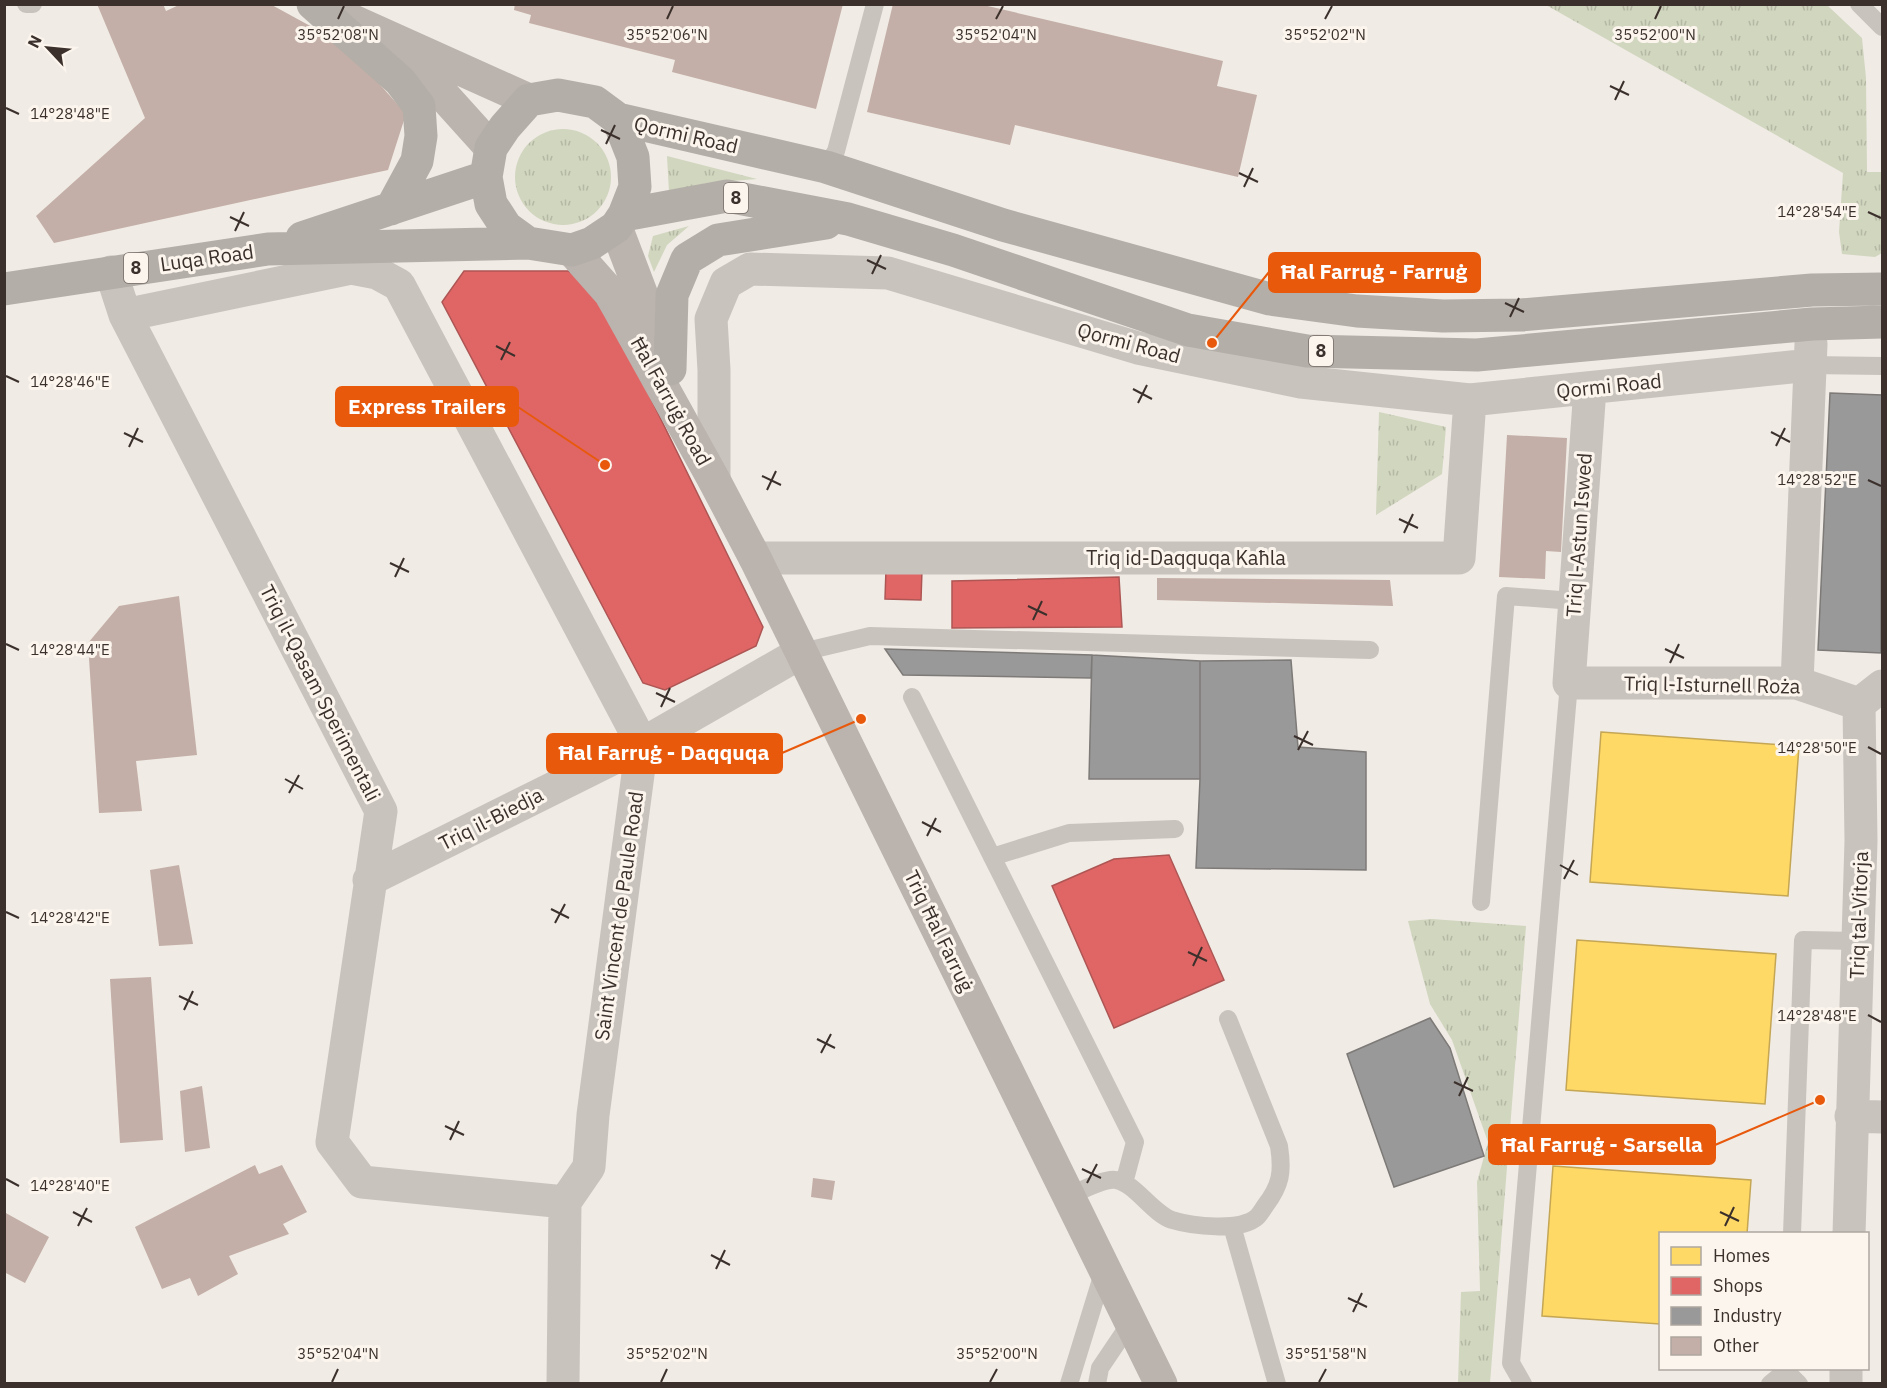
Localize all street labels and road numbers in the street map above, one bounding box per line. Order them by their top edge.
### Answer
street label: Qormi Road [631,109,741,160]
road number: 8 [724,183,748,213]
street label: Luqa Road [158,238,255,277]
road number: 8 [124,253,148,283]
street label: Qormi Road [1075,316,1184,369]
street label: Ħal Farruġ Road [625,331,718,470]
road number: 8 [1309,336,1333,366]
street label: Qormi Road [1555,367,1663,404]
street label: Triq l-Astun Iswed [1559,452,1598,618]
street label: Triq id-Daqquqa Kaħla [1086,544,1286,571]
street label: Triq il-Qasam Sperimentali [254,580,387,806]
street label: Triq l-Isturnell Roża [1624,669,1801,700]
street label: Triq il-Biedja [434,781,548,856]
street label: Saint Vincent de Paule Road [588,790,649,1042]
street label: Triq tal-Vitorja [1843,850,1874,979]
street label: Triq Ħal Farruġ [898,866,981,996]

